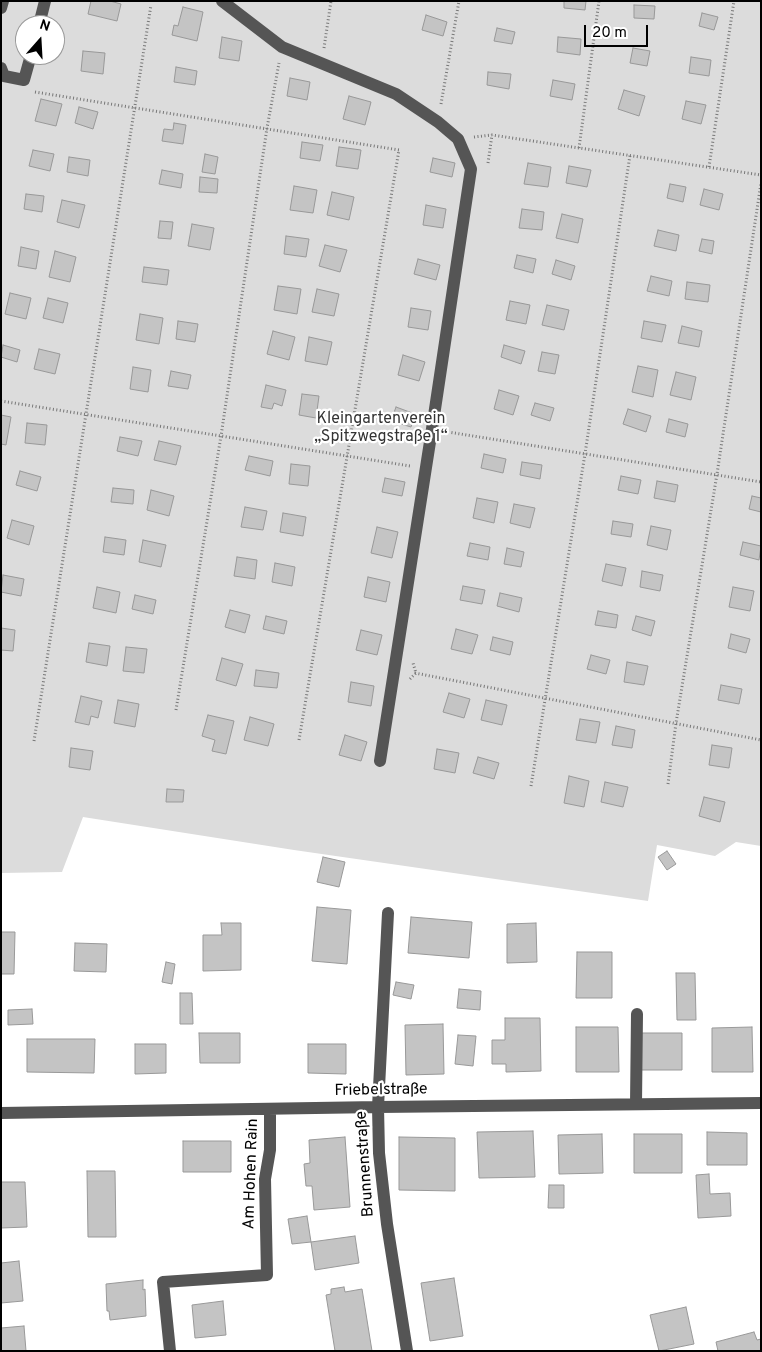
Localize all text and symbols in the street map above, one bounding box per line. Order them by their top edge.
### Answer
north arrow [15,15,65,65]
scale bar [587,15,651,47]
text: N [37,17,52,36]
text: 20 m [592,24,627,43]
park label: Kleingartenverein „Spitzwegstraße 1“ [314,410,448,448]
street label: Friebelstraße [334,1081,428,1101]
street label: Brunnenstraße [353,1110,379,1218]
street label: Am Hohen Rain [240,1118,264,1230]

